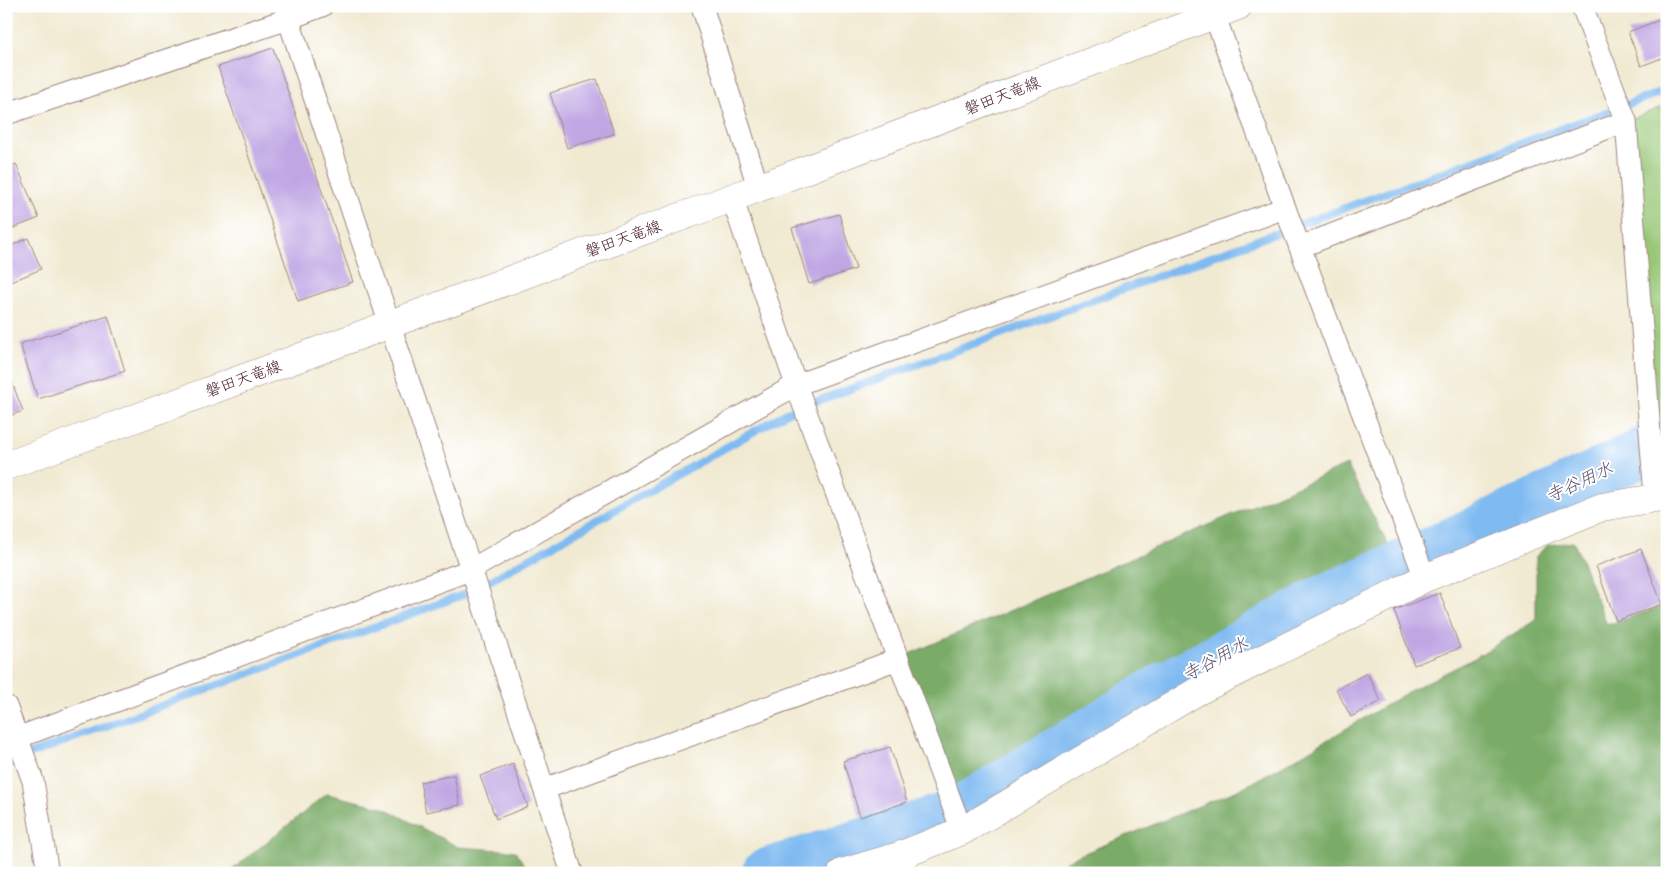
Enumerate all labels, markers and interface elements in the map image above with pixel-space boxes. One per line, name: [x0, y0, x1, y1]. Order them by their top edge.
street label: 磐田天竜線: [962, 73, 1044, 121]
street label: 磐田天竜線: [583, 217, 665, 264]
street label: 磐田天竜線: [203, 357, 285, 404]
water label: 寺谷用水: [1543, 459, 1617, 509]
water label: 寺谷用水: [1179, 634, 1253, 688]

